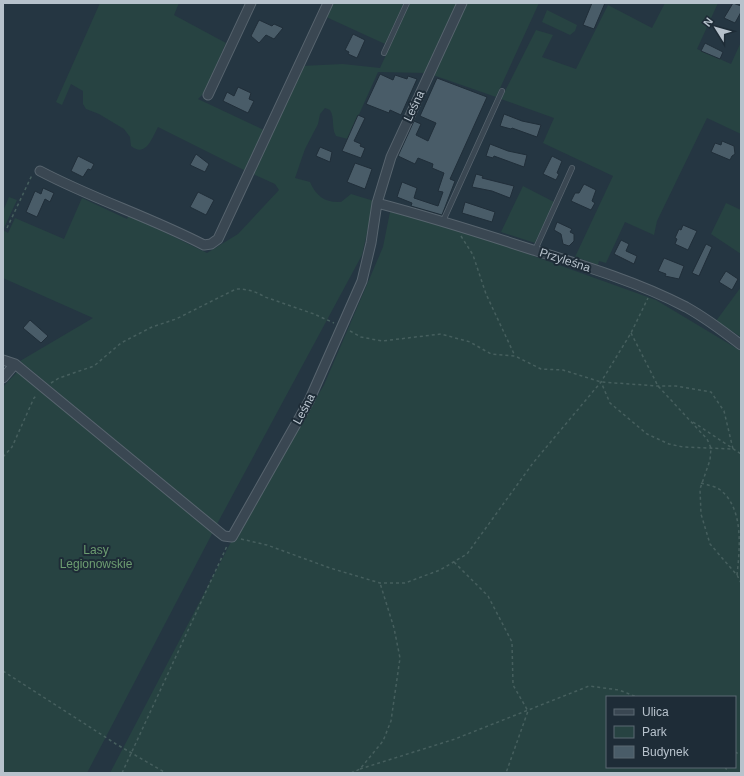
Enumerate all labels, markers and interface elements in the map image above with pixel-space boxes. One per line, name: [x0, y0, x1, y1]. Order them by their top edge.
north arrow: [696, 8, 736, 48]
text: N: [701, 15, 715, 29]
street label: Leśna: [401, 88, 427, 124]
street label: Przyleśna: [538, 245, 593, 275]
street label: Leśna: [290, 391, 318, 427]
park label: Lasy Legionowskie: [60, 543, 133, 571]
legend: [606, 696, 736, 768]
text: Ulica: [642, 705, 669, 719]
text: Park: [642, 725, 668, 739]
text: Budynek: [642, 745, 690, 759]

